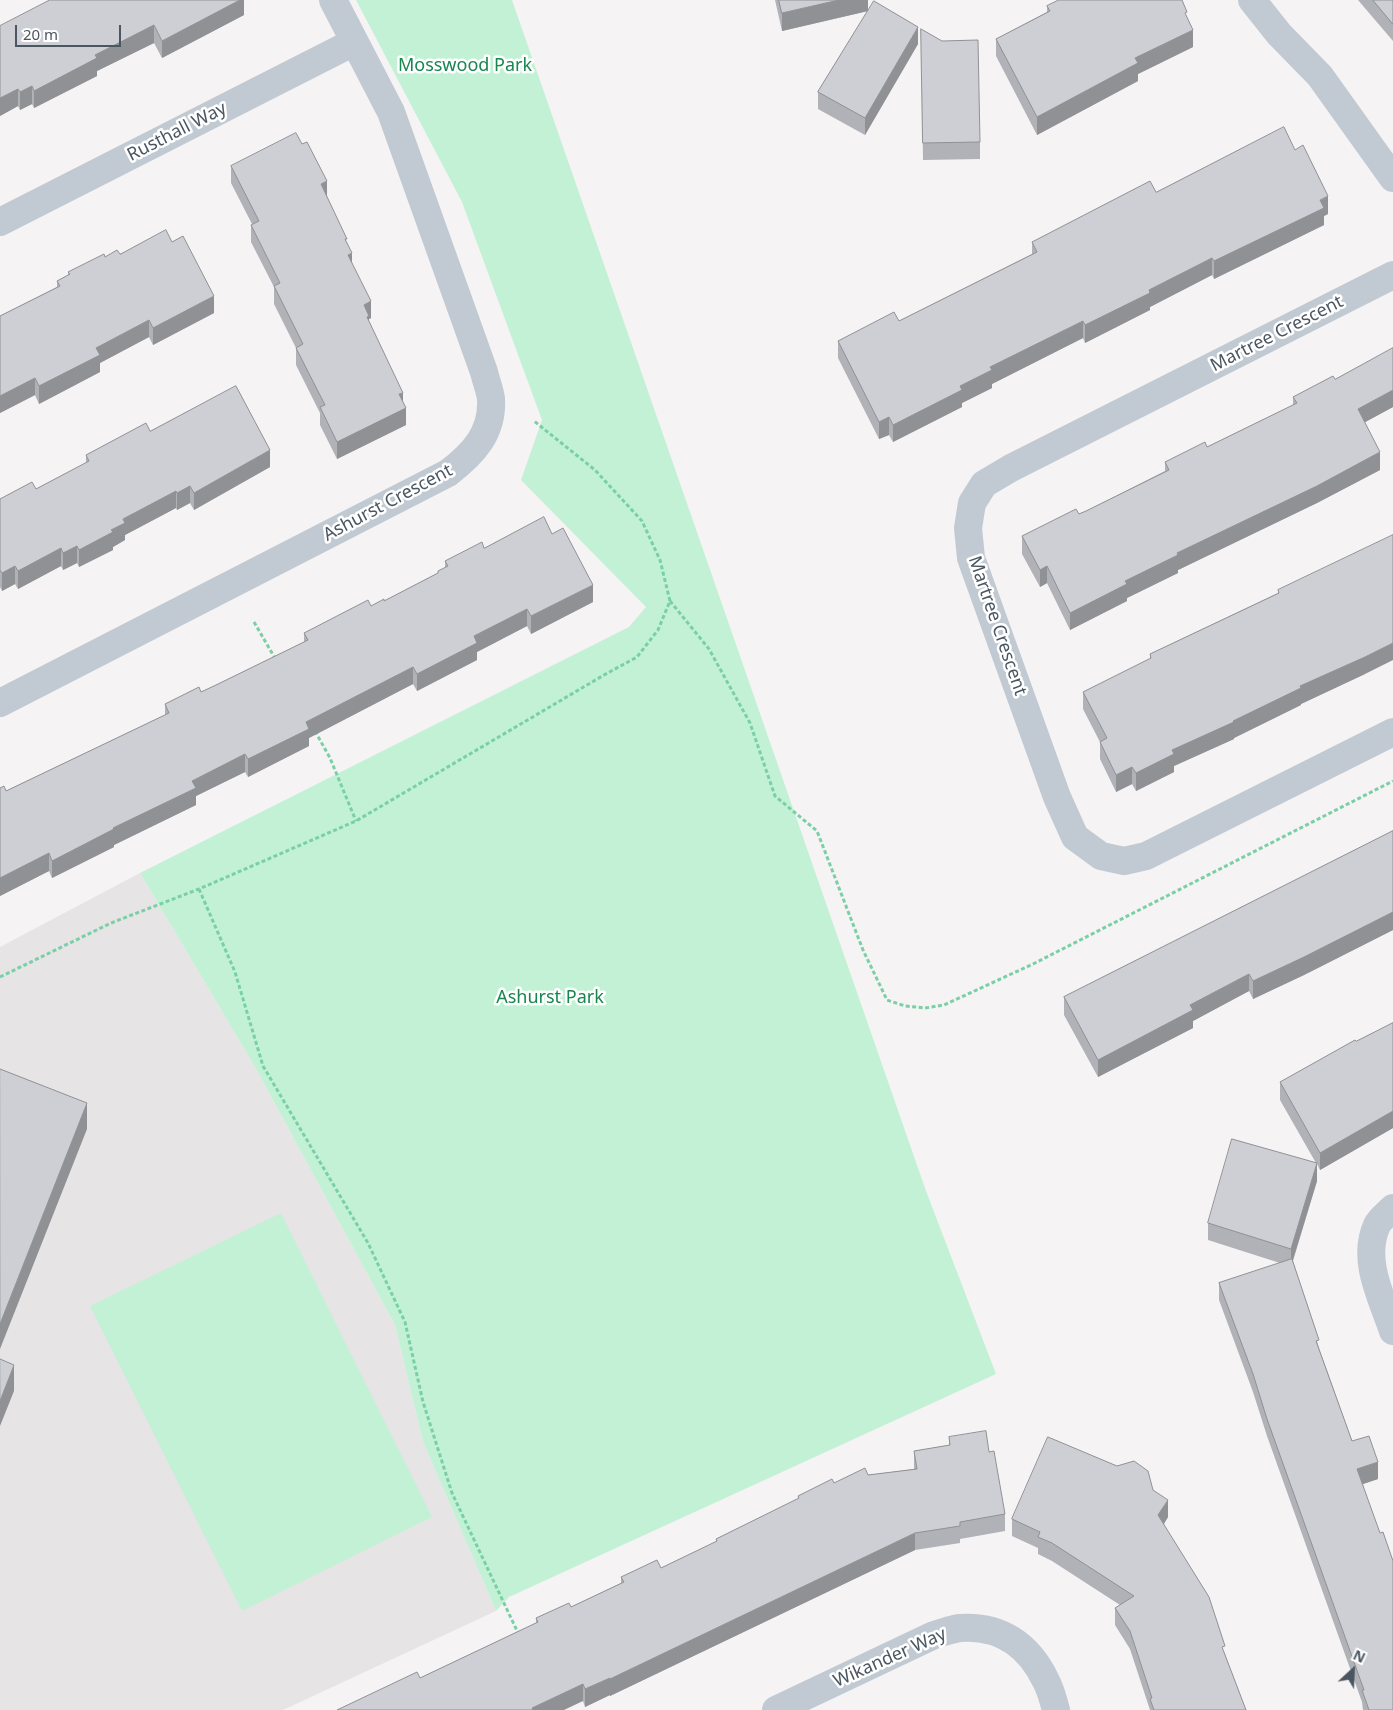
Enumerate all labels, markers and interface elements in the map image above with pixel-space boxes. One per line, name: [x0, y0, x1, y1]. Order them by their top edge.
scale bar: [18, 15, 124, 47]
text: 20 m: [23, 24, 58, 44]
park label: Mosswood Park: [398, 55, 532, 77]
street label: Rusthall Way: [124, 98, 230, 166]
street label: Martree Crescent: [1207, 291, 1347, 377]
street label: Ashurst Crescent: [320, 460, 456, 546]
street label: Martree Crescent: [963, 553, 1031, 699]
park label: Ashurst Park: [496, 987, 604, 1009]
street label: Wikander Way: [830, 1623, 950, 1693]
north arrow: [1328, 1645, 1378, 1695]
text: N: [1350, 1645, 1369, 1667]

